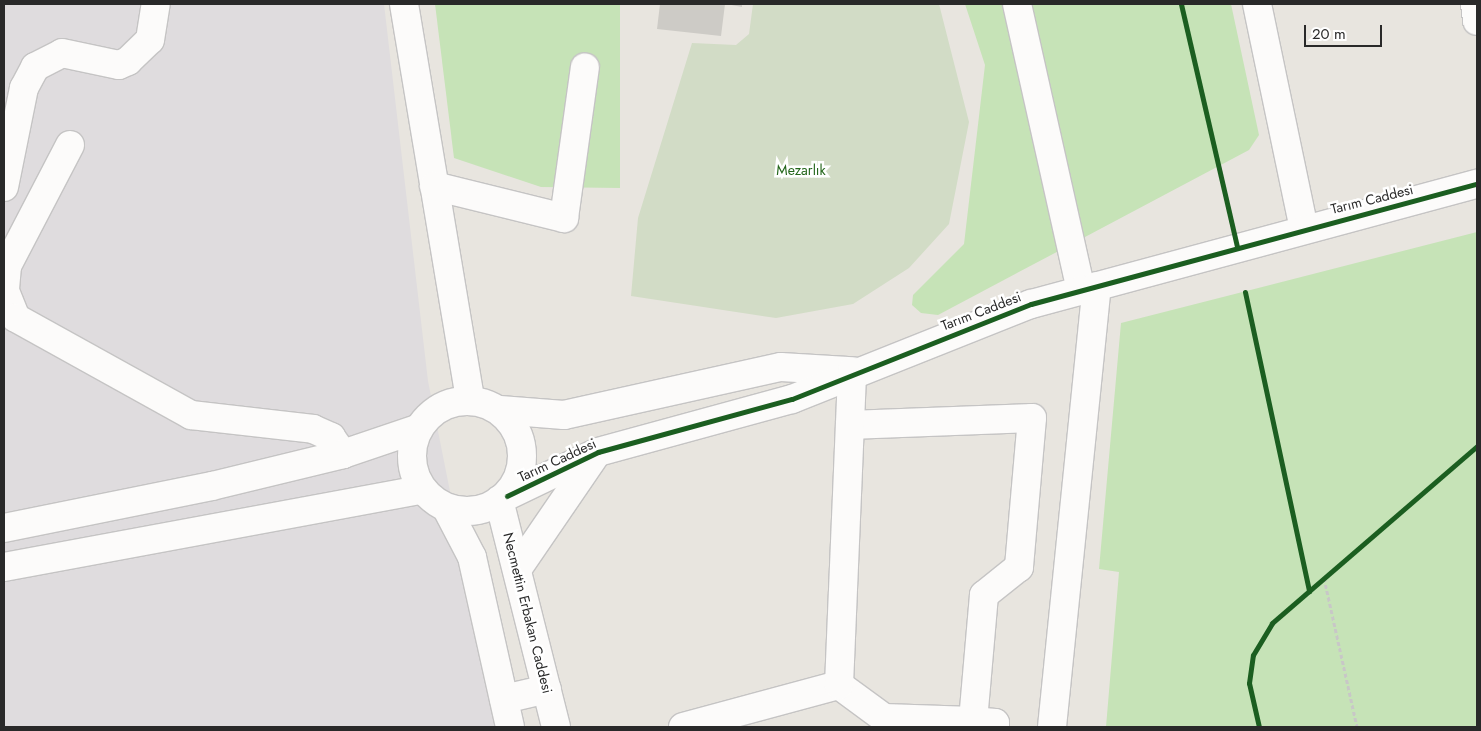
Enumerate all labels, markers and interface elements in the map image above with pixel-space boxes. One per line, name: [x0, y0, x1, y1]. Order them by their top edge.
scale bar: [1306, 15, 1384, 47]
text: 20 m: [1312, 23, 1346, 45]
park label: Mezarlık: [776, 162, 826, 178]
street label: Tarım Caddesi: [1329, 181, 1415, 217]
street label: Tarım Caddesi: [939, 288, 1023, 334]
street label: Tarım Caddesi: [515, 435, 599, 485]
street label: Necmettin Erbakan Caddesi: [500, 531, 556, 695]

